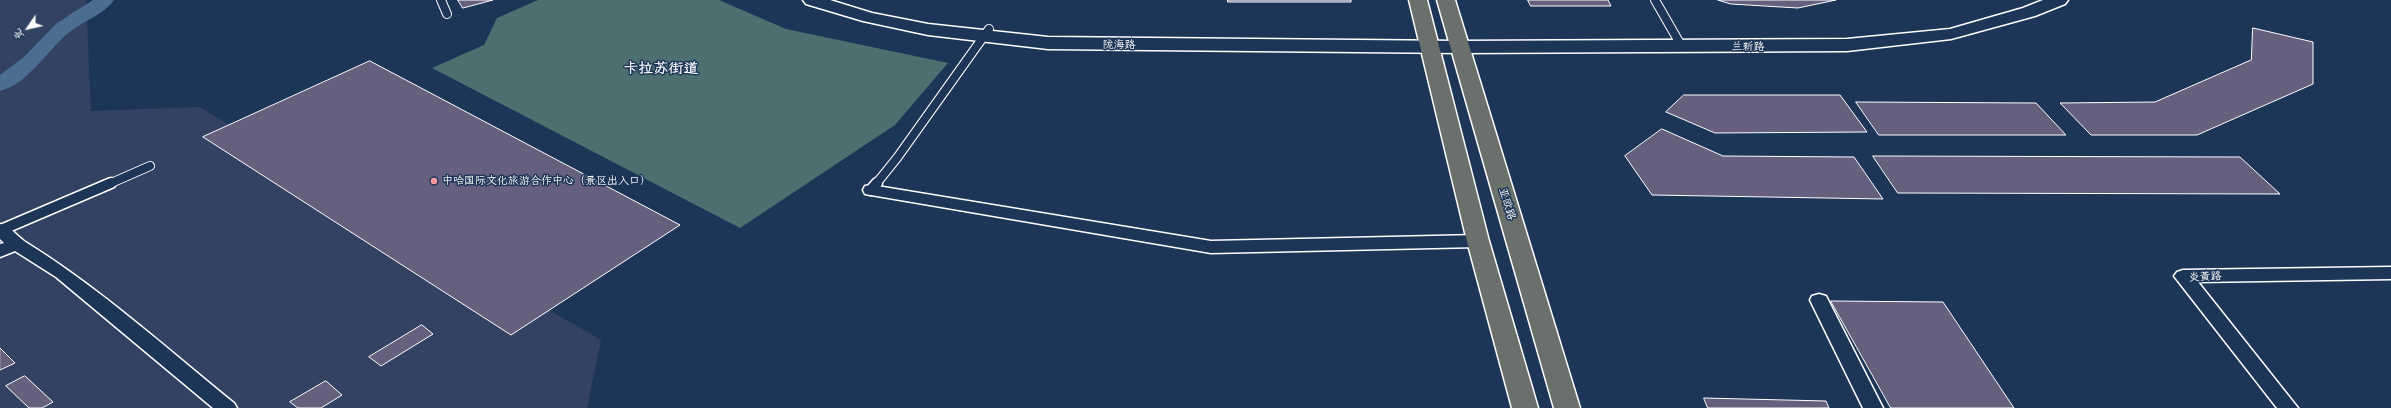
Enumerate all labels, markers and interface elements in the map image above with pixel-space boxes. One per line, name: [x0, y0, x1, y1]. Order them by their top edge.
north arrow: [8, 8, 48, 48]
text: 北: [9, 26, 27, 43]
street label: 陇海路: [1103, 38, 1135, 52]
street label: 兰新路: [1732, 40, 1764, 54]
district label: 卡拉苏街道: [624, 60, 698, 78]
place label: 中哈国际文化旅游合作中心（景区出入口）: [442, 174, 651, 188]
marker: 中哈国际文化旅游合作中心（景区出入口）: [429, 176, 439, 186]
street label: 亚欧路: [1496, 186, 1518, 222]
street label: 炎黄路: [2188, 270, 2222, 284]

